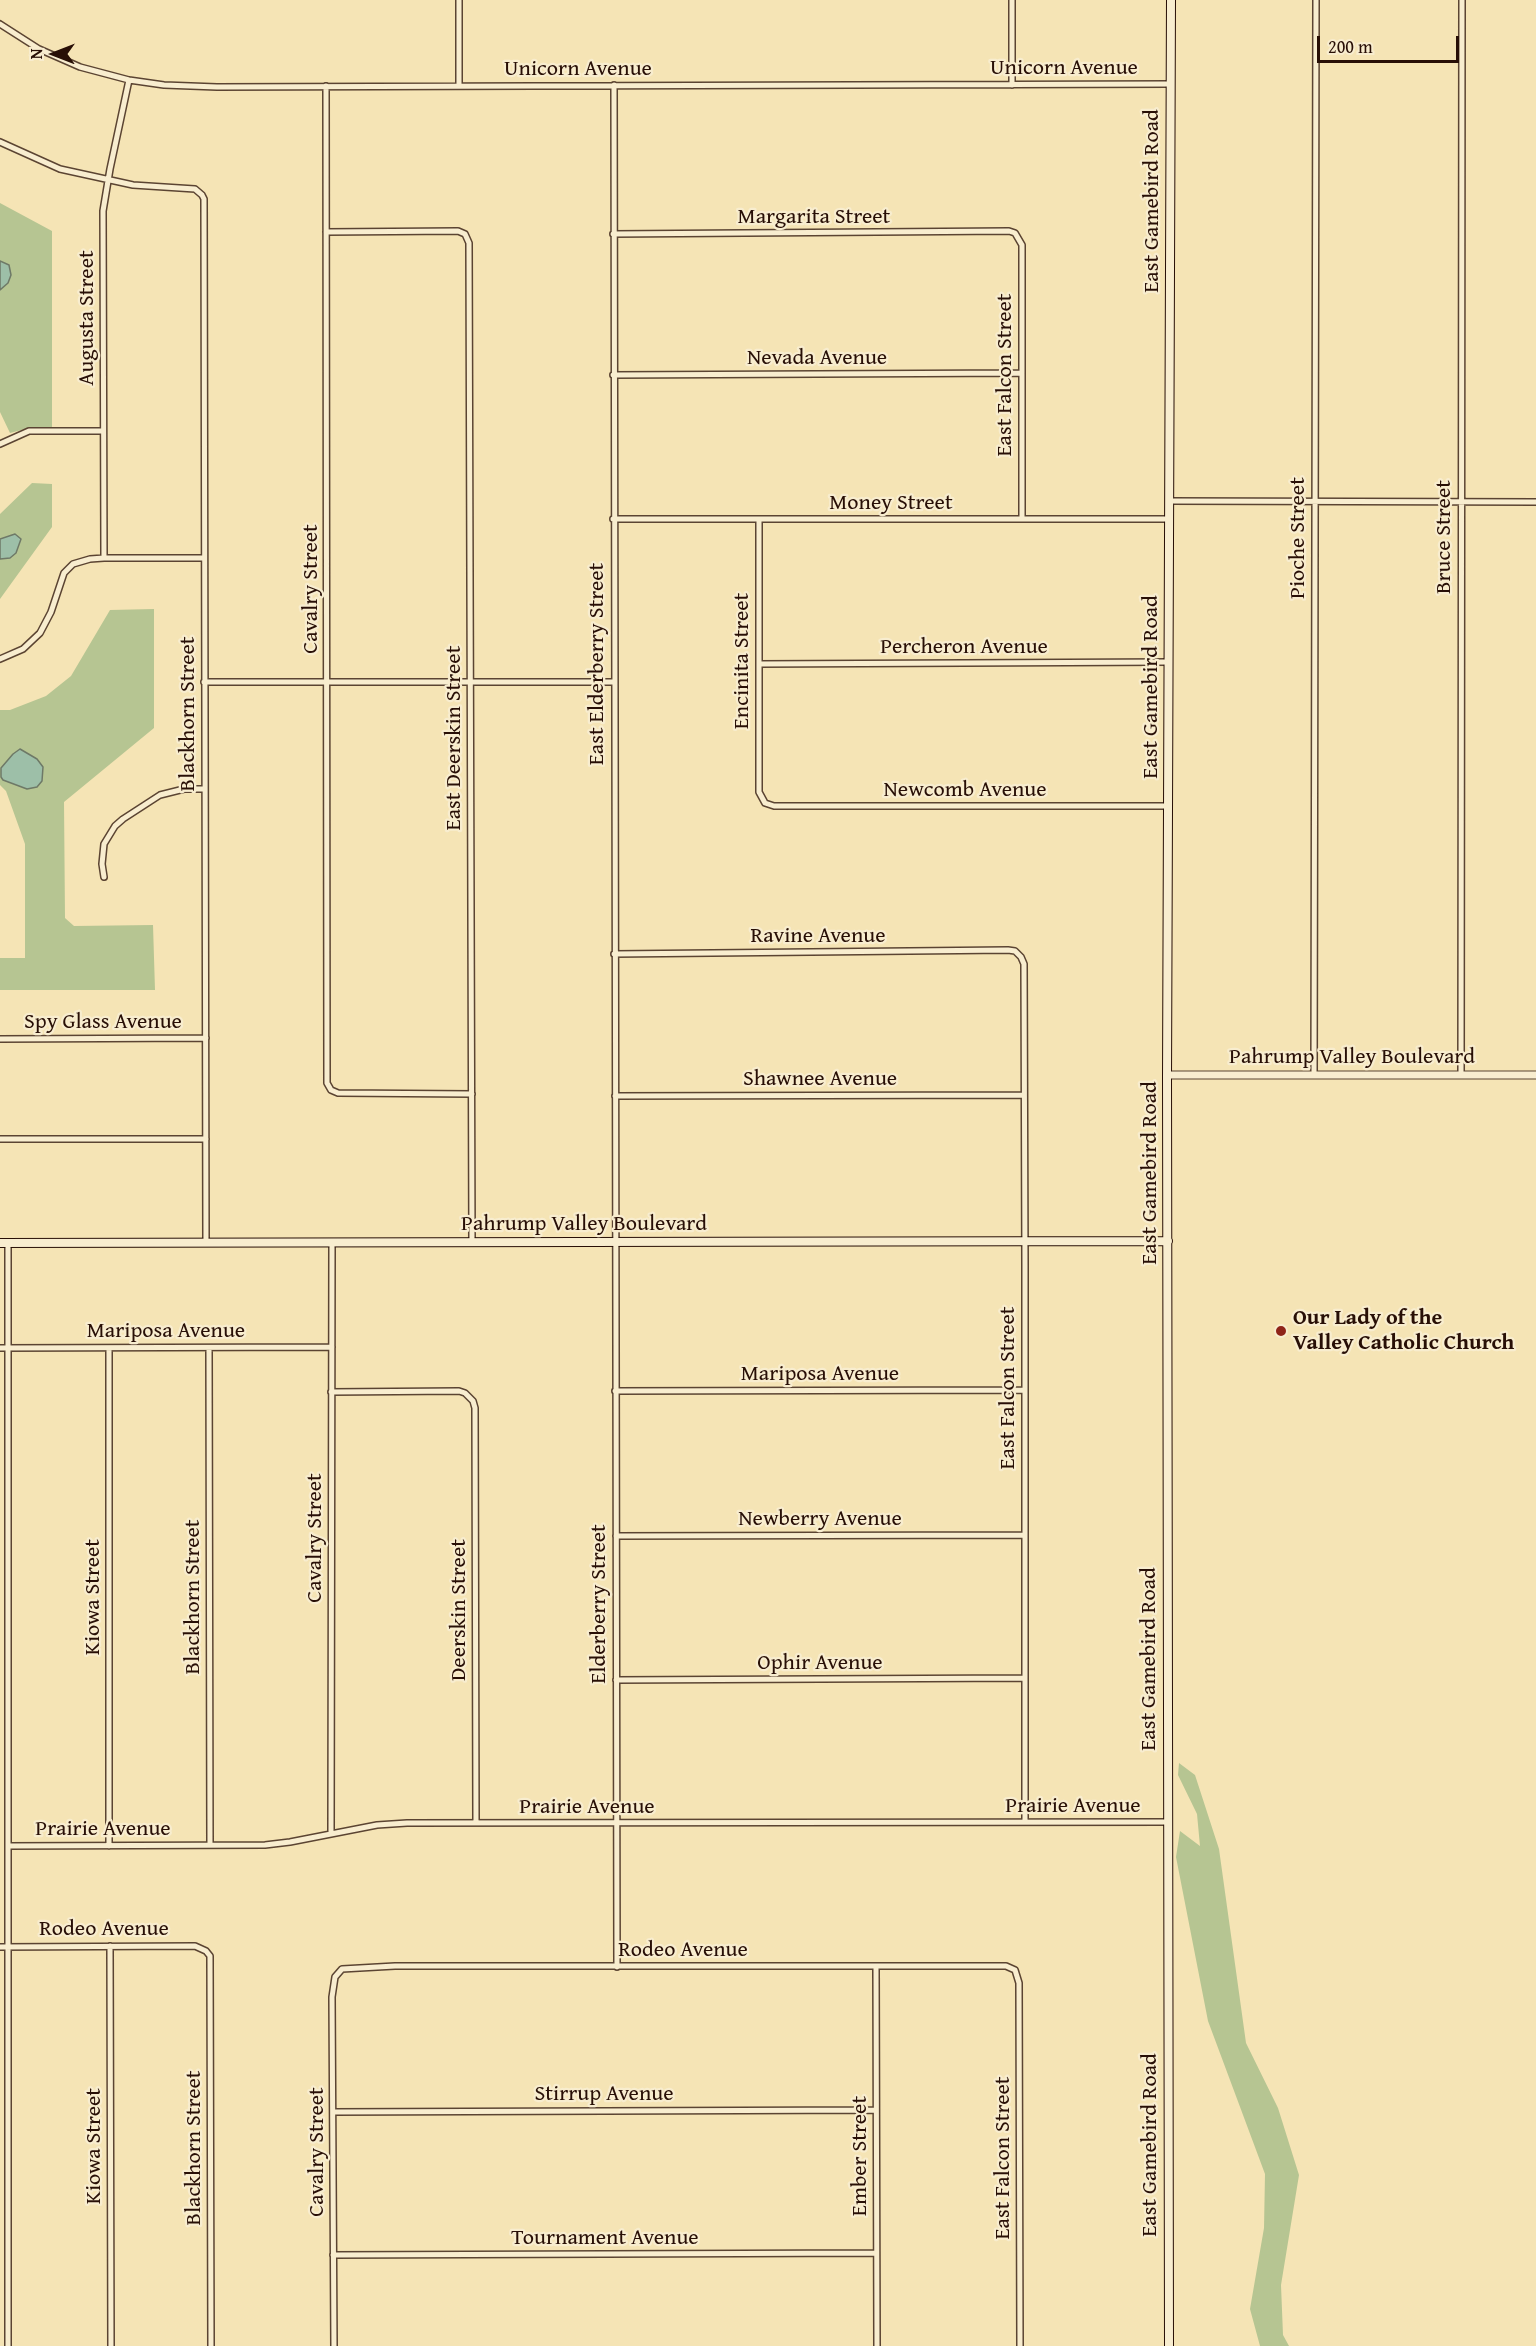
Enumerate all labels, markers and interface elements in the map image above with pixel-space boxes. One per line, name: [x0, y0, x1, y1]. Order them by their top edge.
north arrow: [24, 24, 84, 84]
scale bar: [1320, 24, 1462, 62]
text: 200 m: [1328, 33, 1373, 60]
text: N: [24, 49, 48, 59]
street label: Unicorn Avenue: [990, 55, 1138, 81]
street label: Unicorn Avenue: [504, 56, 652, 82]
street label: East Gamebird Road: [1139, 109, 1165, 293]
street label: Margarita Street: [738, 204, 890, 230]
street label: Augusta Street: [74, 250, 100, 386]
street label: East Falcon Street: [992, 293, 1018, 457]
street label: Nevada Avenue: [747, 345, 887, 371]
street label: Pioche Street: [1285, 477, 1311, 599]
street label: Bruce Street: [1431, 480, 1457, 594]
street label: Money Street: [829, 490, 953, 516]
street label: Cavalry Street: [298, 524, 324, 654]
street label: East Elderberry Street: [584, 563, 610, 765]
street label: Encinita Street: [729, 593, 755, 729]
street label: East Gamebird Road: [1138, 595, 1164, 779]
street label: Percheron Avenue: [880, 634, 1048, 660]
street label: Blackhorn Street: [175, 636, 201, 792]
street label: East Deerskin Street: [441, 646, 467, 830]
street label: Newcomb Avenue: [883, 777, 1047, 803]
street label: Ravine Avenue: [751, 923, 885, 949]
street label: Spy Glass Avenue: [24, 1009, 182, 1035]
street label: Pahrump Valley Boulevard: [1229, 1044, 1475, 1070]
street label: Shawnee Avenue: [743, 1066, 897, 1092]
street label: East Gamebird Road: [1137, 1081, 1163, 1265]
street label: Pahrump Valley Boulevard: [461, 1211, 707, 1237]
place label: Our Lady of the Valley Catholic Church: [1293, 1305, 1514, 1356]
street label: East Falcon Street: [995, 1306, 1021, 1470]
street label: Mariposa Avenue: [87, 1318, 245, 1344]
marker: Our Lady of the Valley Catholic Church: [1274, 1324, 1288, 1338]
street label: Mariposa Avenue: [741, 1361, 899, 1387]
street label: Cavalry Street: [302, 1473, 328, 1603]
street label: Newberry Avenue: [738, 1506, 902, 1532]
street label: Blackhorn Street: [180, 1519, 206, 1675]
street label: Elderberry Street: [586, 1524, 612, 1684]
street label: Kiowa Street: [80, 1539, 106, 1655]
street label: Deerskin Street: [446, 1539, 472, 1681]
street label: East Gamebird Road: [1136, 1567, 1162, 1751]
street label: Ophir Avenue: [757, 1650, 883, 1676]
street label: Prairie Avenue: [1005, 1793, 1141, 1819]
street label: Prairie Avenue: [519, 1794, 655, 1820]
street label: Prairie Avenue: [35, 1816, 171, 1842]
street label: Rodeo Avenue: [39, 1916, 169, 1942]
street label: Rodeo Avenue: [618, 1937, 748, 1963]
street label: East Gamebird Road: [1137, 2053, 1163, 2237]
street label: Blackhorn Street: [181, 2070, 207, 2226]
street label: East Falcon Street: [990, 2076, 1016, 2240]
street label: Stirrup Avenue: [534, 2081, 674, 2107]
street label: Cavalry Street: [304, 2087, 330, 2217]
street label: Kiowa Street: [81, 2088, 107, 2204]
street label: Ember Street: [847, 2096, 873, 2216]
street label: Tournament Avenue: [511, 2225, 699, 2251]

